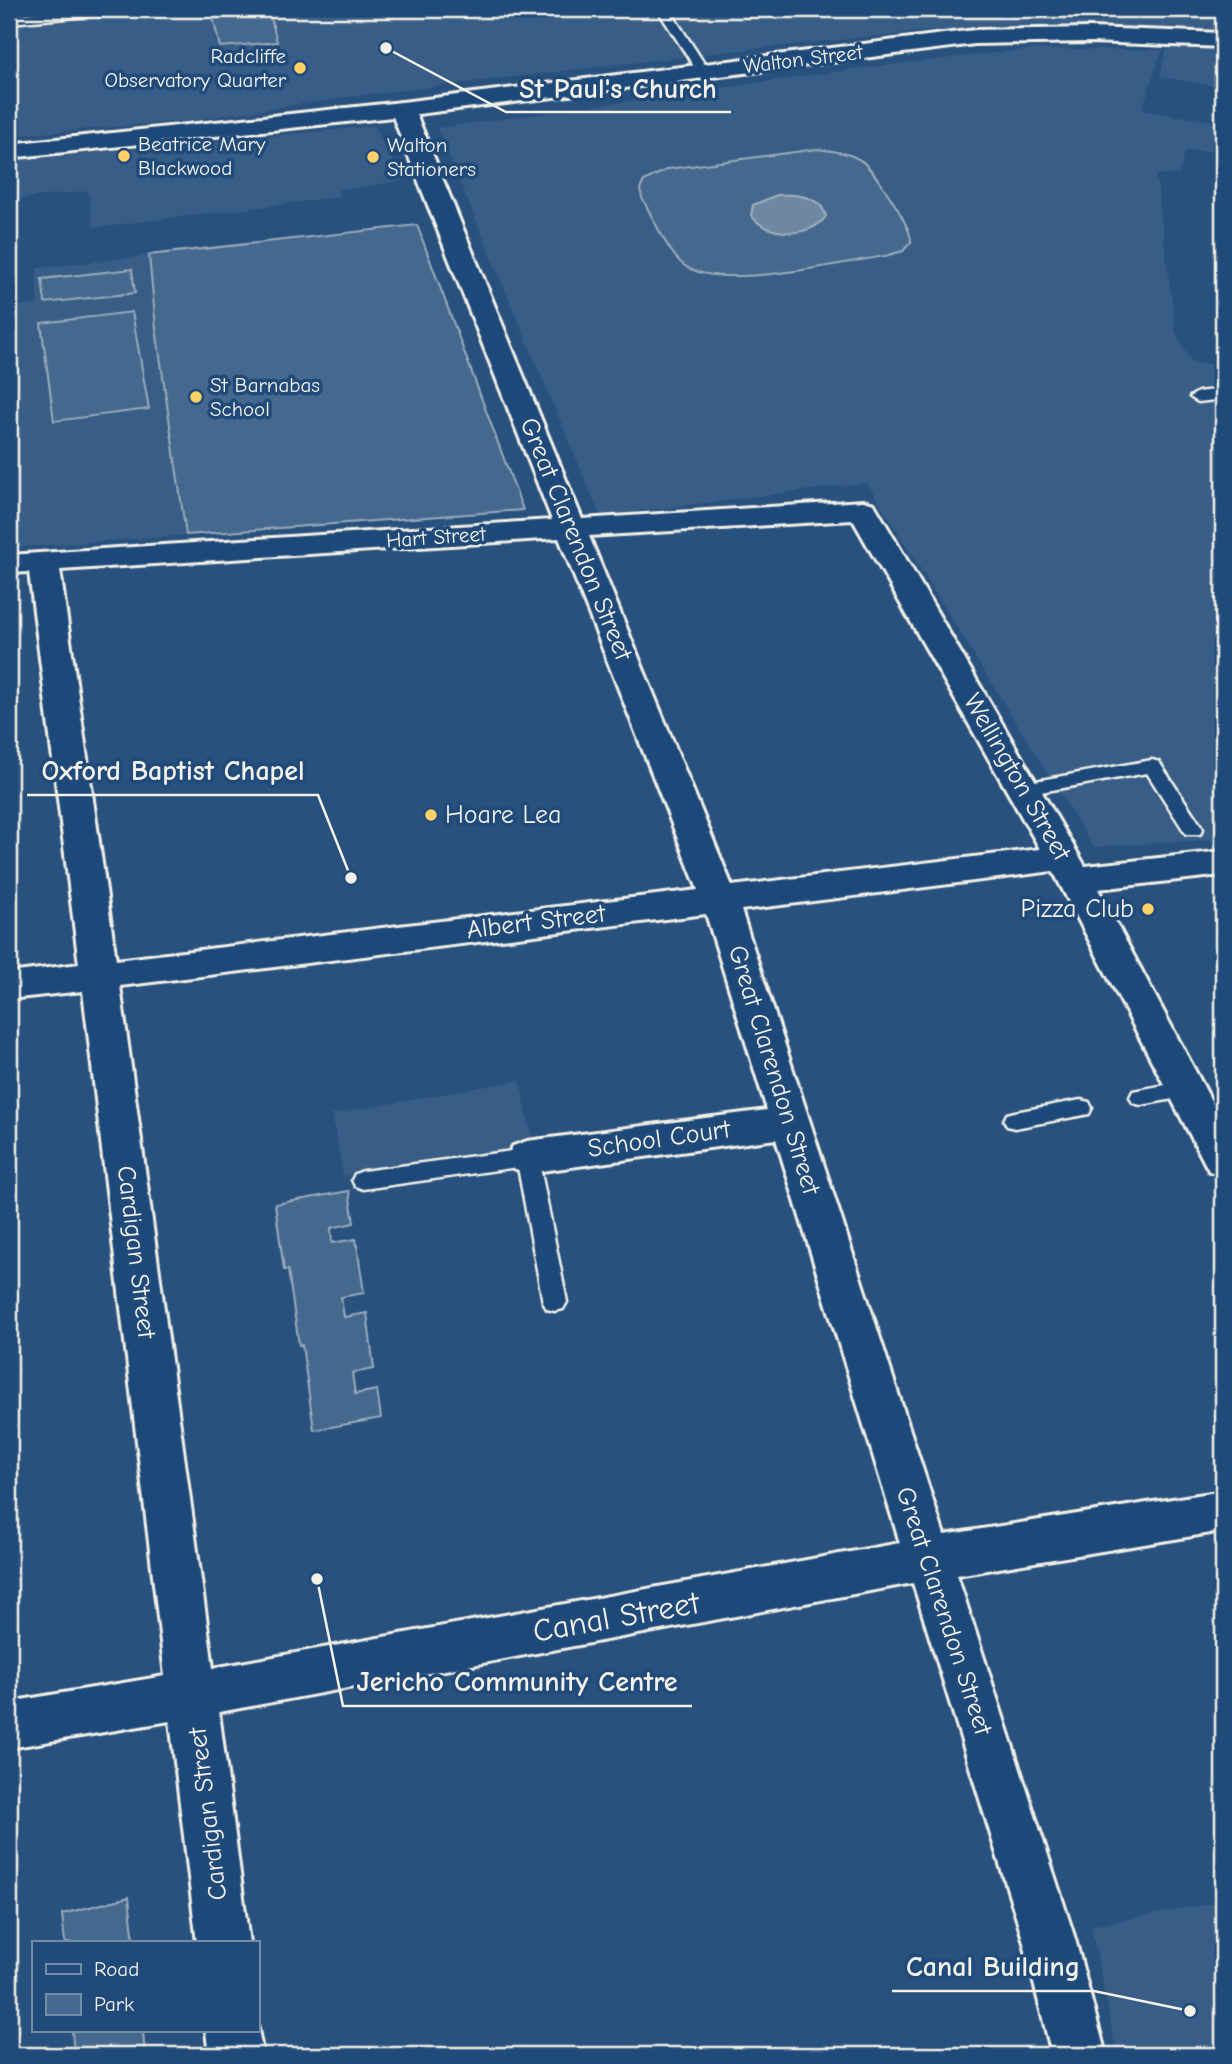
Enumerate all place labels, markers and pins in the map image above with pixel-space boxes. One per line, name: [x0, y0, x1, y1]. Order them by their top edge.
place label: Radcliffe Observatory Quarter: [104, 44, 287, 92]
marker: Radcliffe Observatory Quarter: [292, 60, 308, 76]
callout: St Paul's Church: [506, 63, 731, 112]
place label: Beatrice Mary Blackwood: [138, 132, 266, 180]
place label: Walton Stationers: [387, 133, 476, 181]
marker: Beatrice Mary Blackwood: [116, 148, 132, 164]
marker: Walton Stationers: [365, 149, 381, 165]
place label: St Barnabas School: [210, 373, 320, 421]
marker: St Barnabas School: [188, 389, 204, 405]
callout: Oxford Baptist Chapel: [27, 746, 318, 795]
place label: Hoare Lea: [445, 800, 562, 830]
marker: Hoare Lea: [423, 807, 439, 823]
place label: Pizza Club: [1021, 894, 1134, 924]
marker: Pizza Club: [1140, 901, 1156, 917]
callout: Jericho Community Centre: [343, 1657, 692, 1706]
callout: Canal Building: [892, 1942, 1094, 1991]

